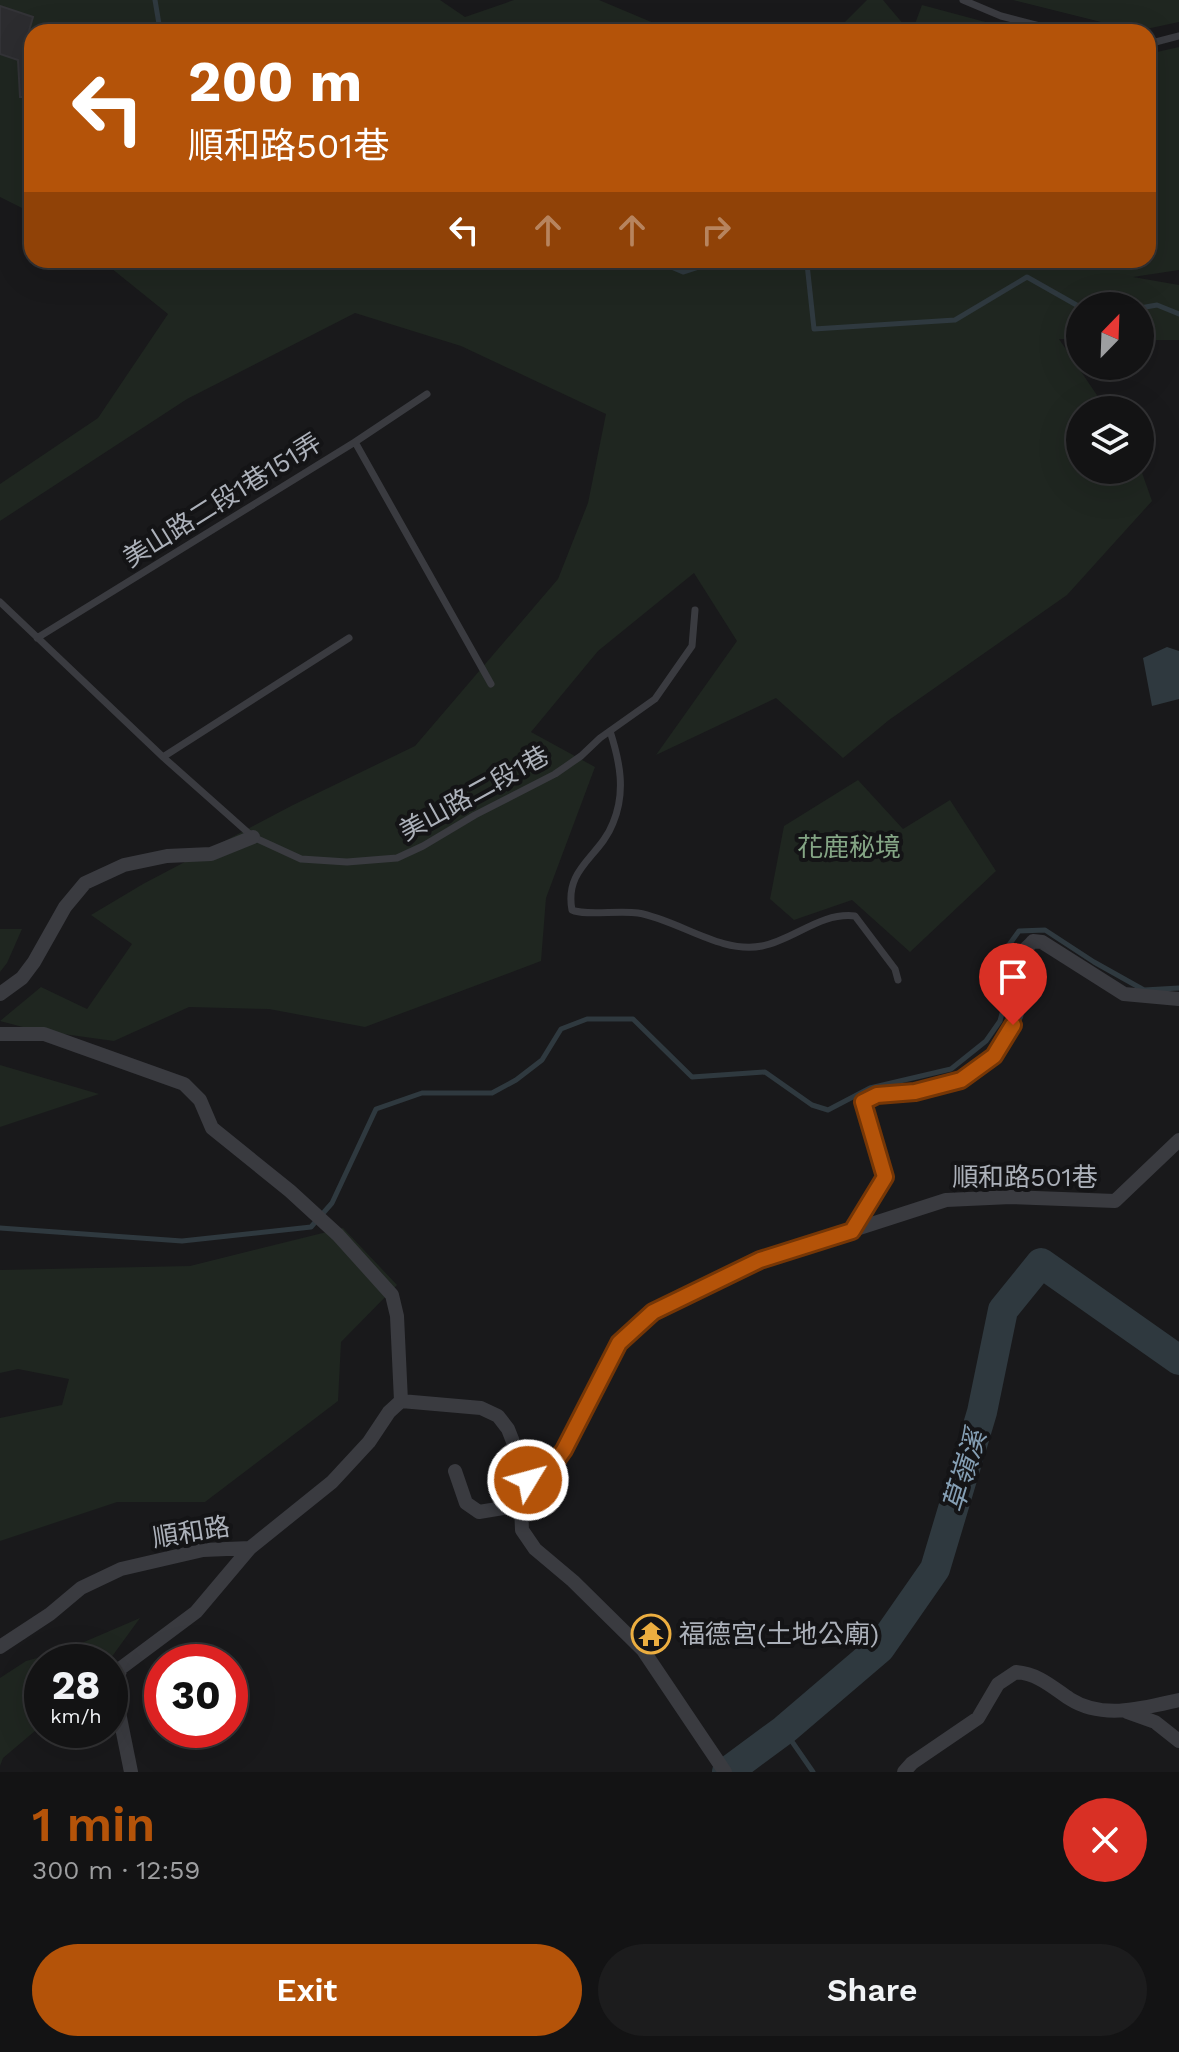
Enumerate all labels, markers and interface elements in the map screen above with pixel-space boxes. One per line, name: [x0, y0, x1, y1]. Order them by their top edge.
text: 200 m: [188, 49, 362, 115]
icon: left: [56, 56, 160, 160]
text: 順和路501巷: [188, 125, 389, 167]
icon: left: [442, 208, 486, 252]
icon: ahead: [526, 208, 570, 252]
icon: ahead: [610, 208, 654, 252]
icon: right: [694, 208, 738, 252]
north arrow: [1066, 292, 1154, 380]
map controls: [1066, 292, 1154, 484]
button: layers: [1066, 396, 1154, 484]
street label: 美山路二段1巷151弄: [118, 427, 326, 573]
street label: 美山路二段1巷: [394, 740, 554, 846]
park label: 花鹿秘境: [797, 832, 901, 862]
pin: [979, 943, 1047, 1025]
icon: arrive: [991, 955, 1035, 999]
street label: 順和路501巷: [952, 1162, 1098, 1192]
water label: 草嶺溪: [936, 1422, 994, 1516]
position arrow: [486, 1438, 570, 1522]
street label: 順和路: [150, 1511, 232, 1553]
temple icon: 福德宮(土地公廟): [630, 1613, 672, 1655]
place label: 福德宮(土地公廟): [679, 1619, 879, 1649]
speed limit sign: 30: [144, 1644, 248, 1748]
text: 28: [52, 1662, 100, 1709]
text: km/h: [50, 1704, 102, 1728]
text: 1 min: [32, 1796, 155, 1853]
button: close: [1063, 1798, 1147, 1882]
text: 300 m · 12:59: [32, 1855, 200, 1885]
button: Exit: [32, 1944, 582, 2036]
button: Share: [598, 1944, 1147, 2036]

